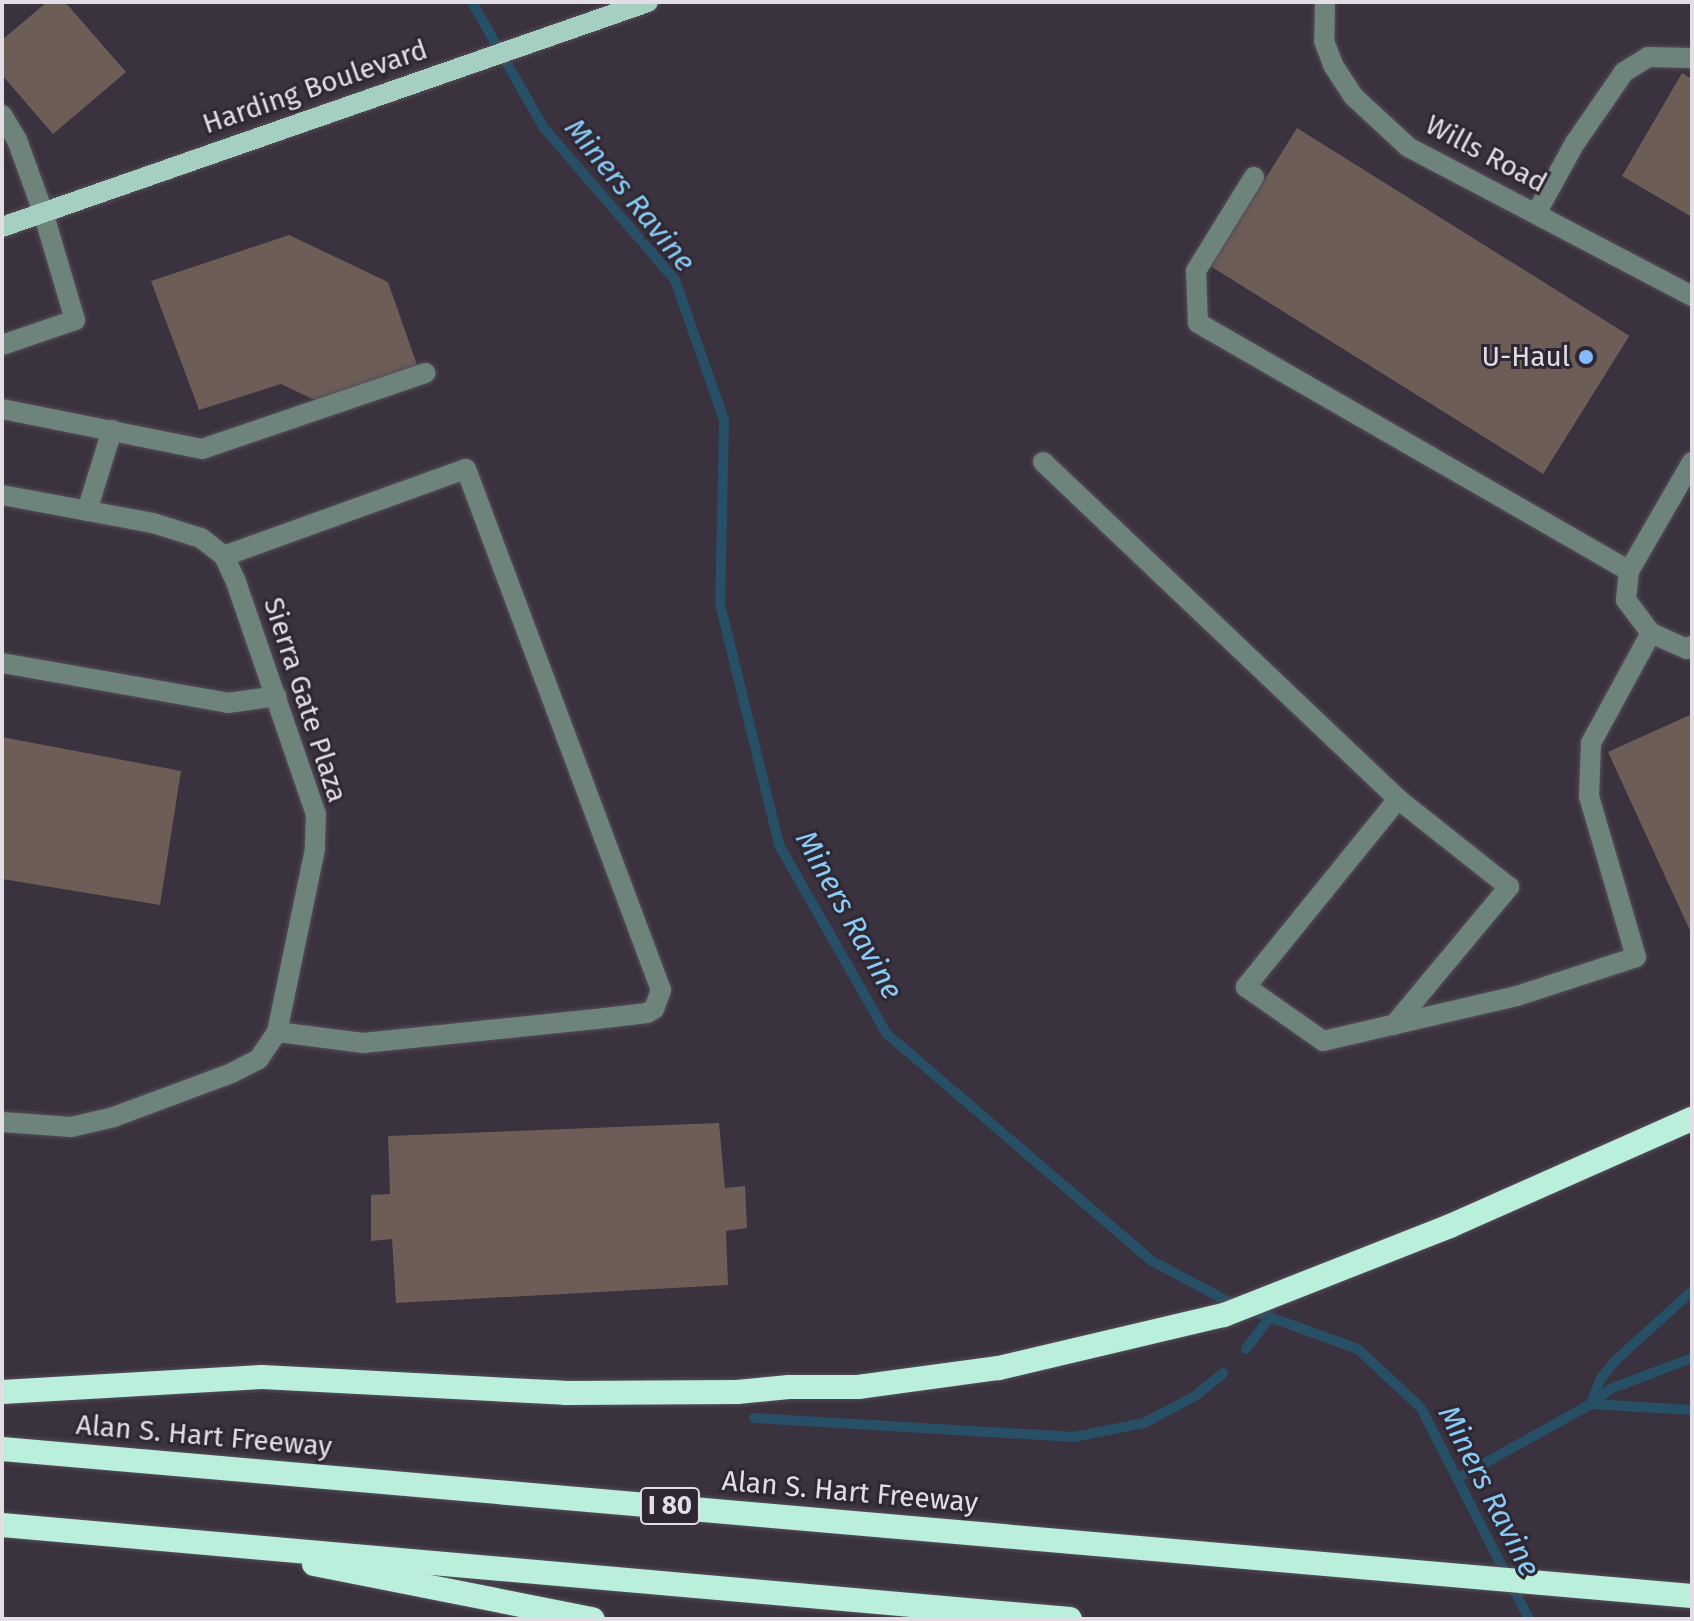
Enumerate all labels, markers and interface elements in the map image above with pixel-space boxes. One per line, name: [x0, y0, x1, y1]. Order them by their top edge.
street label: Harding Boulevard: [198, 33, 432, 141]
street label: Wills Road: [1420, 108, 1552, 200]
water label: Miners Ravine: [557, 111, 703, 279]
place label: U-Haul: [1481, 340, 1570, 374]
marker: U-Haul: [1577, 348, 1595, 366]
street label: Sierra Gate Plaza: [256, 593, 354, 807]
water label: Miners Ravine: [788, 824, 910, 1006]
water label: Miners Ravine: [1430, 1399, 1548, 1583]
street label: Alan S. Hart Freeway: [75, 1408, 333, 1464]
street label: Alan S. Hart Freeway: [721, 1464, 979, 1520]
road number: I 80: [638, 1484, 702, 1528]

